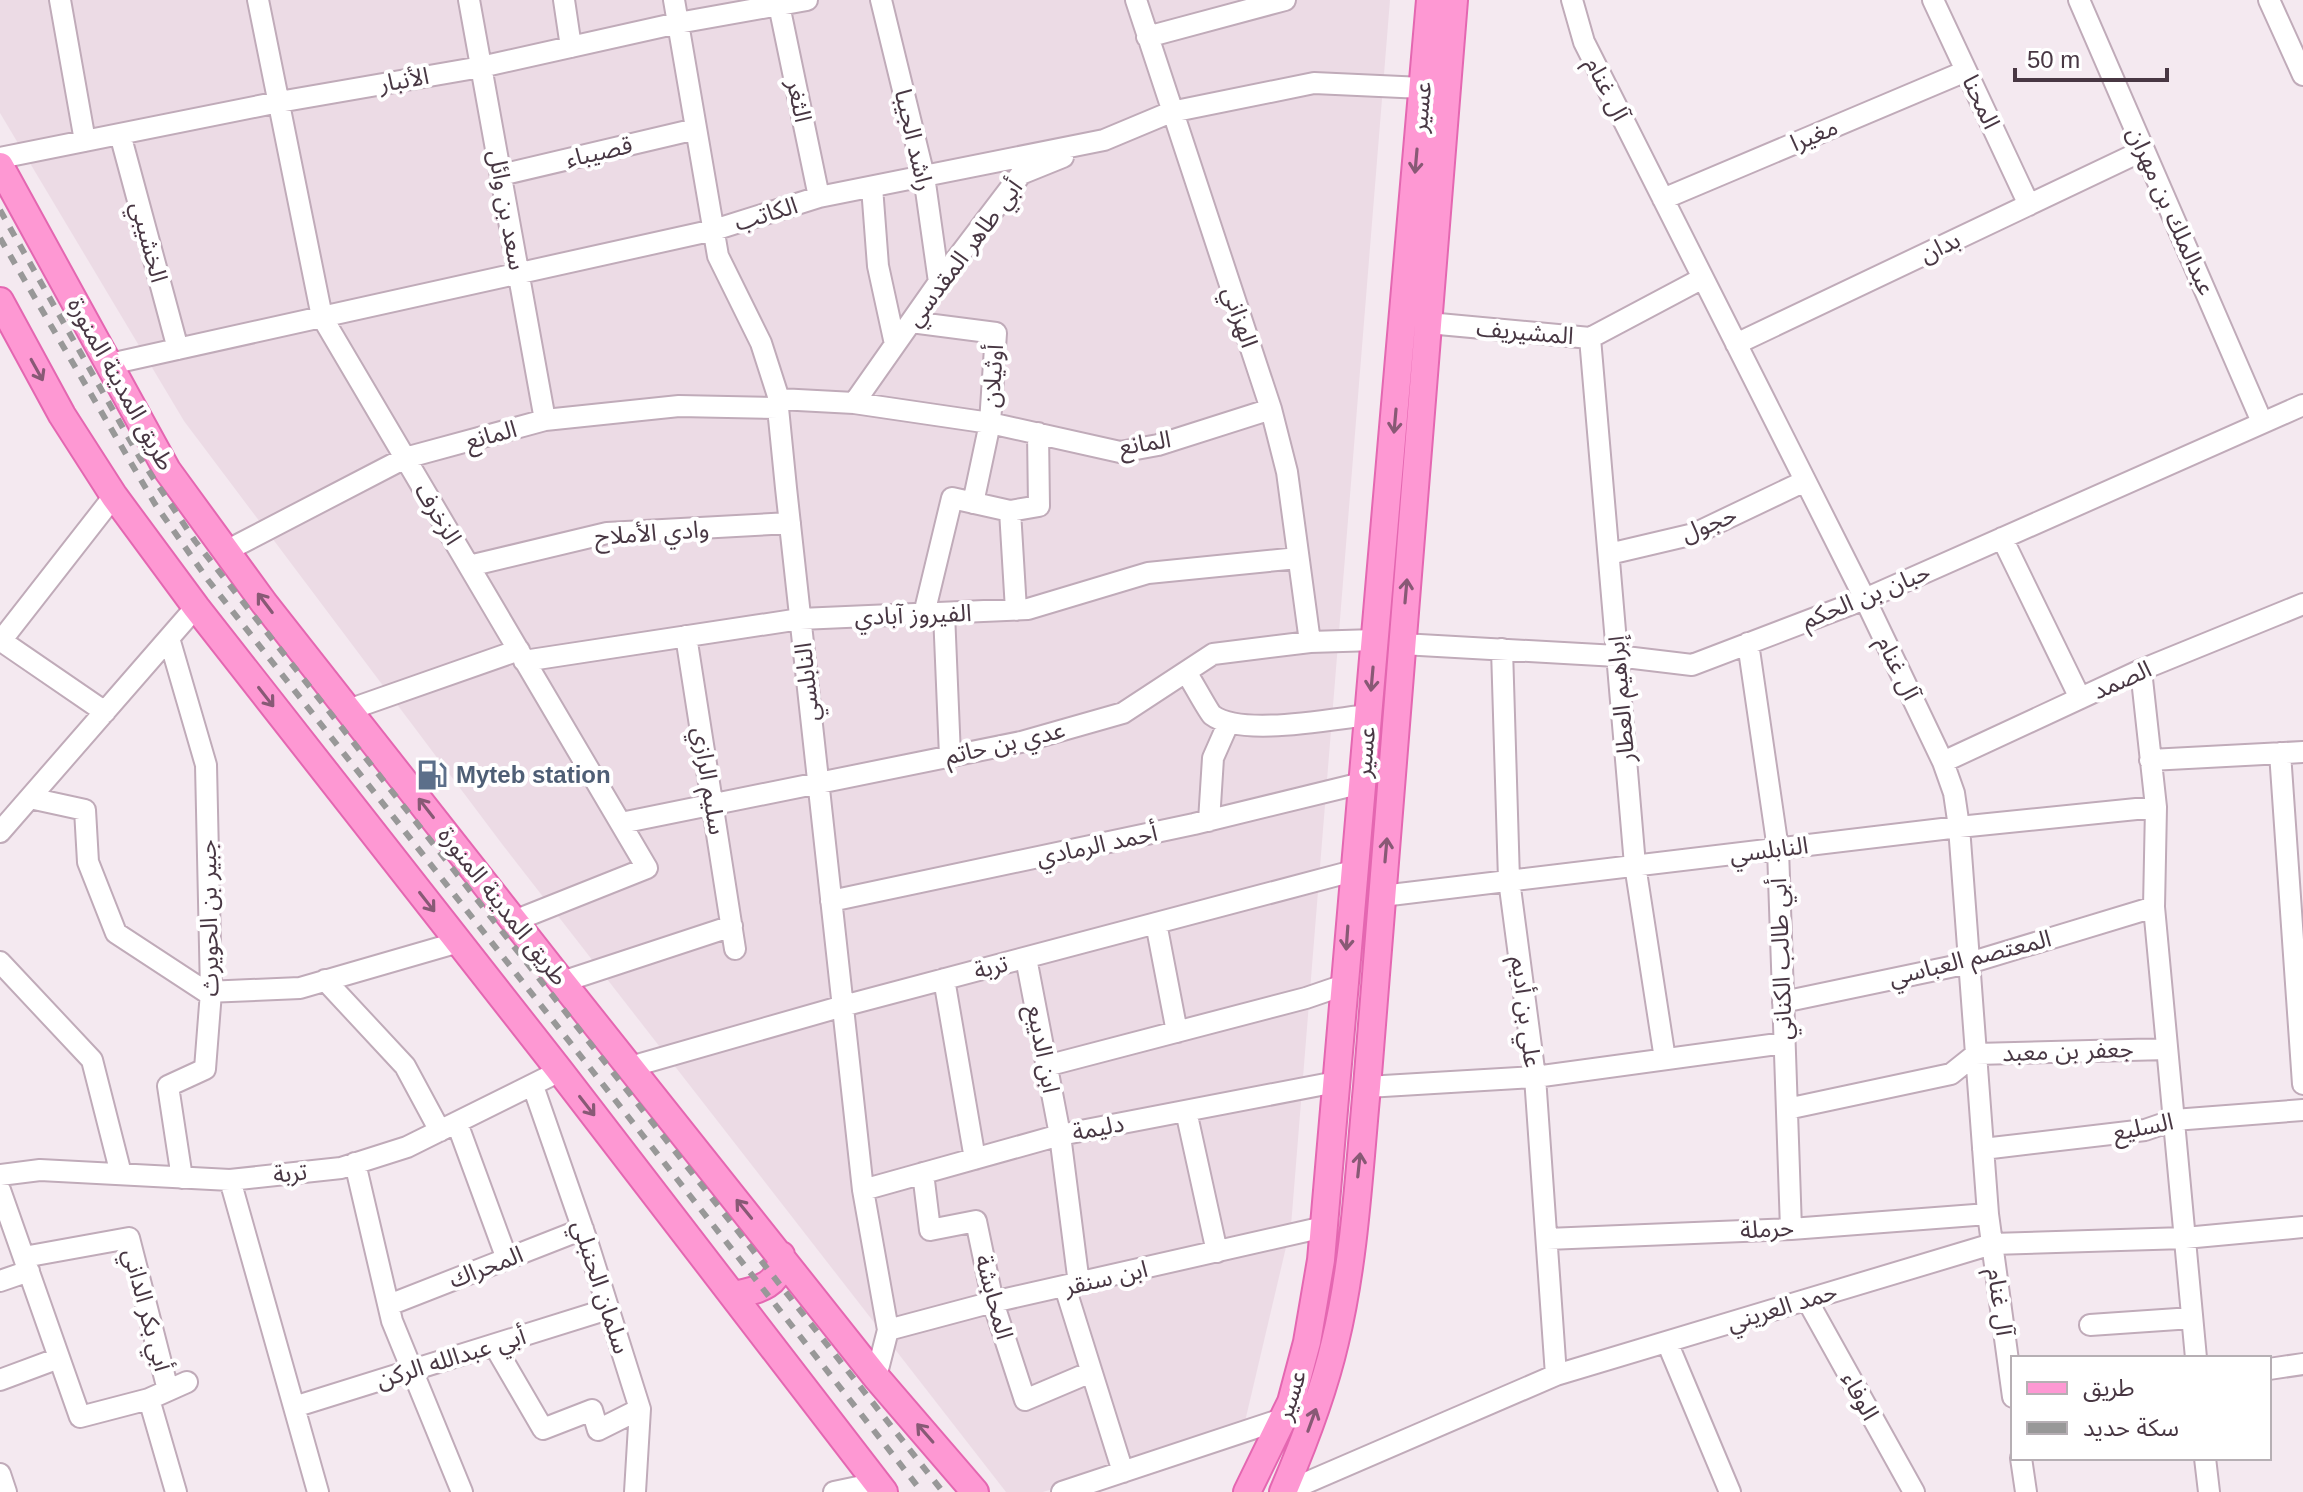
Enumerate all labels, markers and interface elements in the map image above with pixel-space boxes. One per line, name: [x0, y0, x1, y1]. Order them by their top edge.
scale bar: [2015, 32, 2167, 82]
text: 50 m: [2027, 46, 2080, 73]
street label: آل غنام: [1576, 52, 1635, 128]
street label: الأنبار: [376, 62, 431, 98]
street label: المحنا: [1957, 71, 2006, 133]
street label: الثغر: [781, 76, 817, 125]
street label: عسير: [1405, 80, 1437, 135]
street label: راشد الجيبا: [889, 86, 939, 194]
street label: مغيرا: [1786, 113, 1842, 157]
street label: عبدالملك بن مهران: [2121, 122, 2221, 300]
street label: قصيباء: [563, 131, 635, 172]
street label: سعد بن وائل: [483, 148, 531, 272]
one-way arrow: [1409, 148, 1424, 174]
street label: أبي طاهر المقدسي: [898, 173, 1032, 335]
street label: الكاتب: [731, 191, 801, 236]
street label: الخشيبي: [120, 199, 173, 287]
street label: بدان: [1915, 226, 1965, 268]
street label: الهزاني: [1212, 283, 1263, 353]
street label: طريق المدينة المنورة: [61, 293, 180, 476]
street label: المشيريف: [1475, 314, 1575, 350]
street label: أوثيلان: [975, 343, 1009, 409]
one-way arrow: [30, 357, 46, 381]
one-way arrow: [1387, 407, 1402, 434]
street label: المانع: [462, 415, 521, 458]
street label: المانع: [1117, 425, 1173, 464]
street label: الزخرف: [409, 478, 467, 550]
street label: حجول: [1677, 500, 1741, 548]
street label: وادي الأملاح: [594, 515, 711, 556]
street label: حبان بن الحكم: [1798, 558, 1935, 637]
one-way arrow: [1399, 578, 1414, 605]
one-way arrow: [256, 593, 273, 614]
street label: الفيروز آبادي: [854, 599, 972, 636]
street label: آل غنام: [1867, 631, 1926, 707]
street label: إبراهيم العطار: [1601, 633, 1644, 764]
street label: النابلسي: [789, 641, 830, 723]
street label: الصمد: [2088, 655, 2155, 704]
one-way arrow: [1364, 666, 1379, 692]
one-way arrow: [258, 686, 275, 707]
street label: عدي بن حاتم: [942, 716, 1069, 775]
street label: سليم الرازي: [682, 725, 731, 838]
street label: عسير: [1349, 725, 1381, 780]
fuel station icon: Myteb station: [415, 758, 449, 792]
place label: Myteb station: [456, 761, 611, 788]
one-way arrow: [417, 798, 434, 819]
street label: أحمد الرمادي: [1034, 817, 1161, 876]
street label: طريق المدينة المنورة: [432, 821, 574, 991]
street label: النابلسي: [1728, 831, 1810, 873]
one-way arrow: [1379, 837, 1394, 864]
street label: جبير بن الحويرث: [194, 839, 224, 997]
street label: أبي طالب الكناني: [1762, 877, 1802, 1041]
one-way arrow: [418, 891, 436, 912]
one-way arrow: [1339, 924, 1354, 951]
street label: المعتصم العباسي: [1886, 924, 2055, 996]
street label: تربة: [971, 949, 1011, 985]
street label: علي بن أديم: [1501, 954, 1549, 1070]
street label: ابن الديبع: [1018, 1003, 1065, 1096]
street label: جعفر بن معبد: [2002, 1035, 2134, 1067]
one-way arrow: [579, 1095, 596, 1116]
street label: السليع: [2110, 1107, 2176, 1150]
street label: دليمة: [1070, 1109, 1126, 1146]
one-way arrow: [1352, 1152, 1367, 1179]
street label: تربة: [272, 1157, 308, 1189]
one-way arrow: [735, 1199, 753, 1220]
street label: حرملة: [1739, 1214, 1795, 1244]
street label: سلمان الحنبلي: [562, 1217, 636, 1359]
street label: المحراك: [445, 1240, 527, 1294]
street label: أبي بكر الداني: [113, 1245, 179, 1376]
street label: المحابشة: [970, 1252, 1019, 1342]
street label: ابن سنقر: [1061, 1255, 1150, 1301]
street label: آل غنام: [1977, 1266, 2019, 1339]
street label: حمد العريني: [1724, 1277, 1842, 1341]
street label: أبي عبدالله الركن: [372, 1320, 530, 1398]
legend: [2011, 1356, 2271, 1460]
street label: عسير: [1270, 1366, 1312, 1424]
street label: الوفاء: [1835, 1367, 1885, 1425]
text: طريق: [2083, 1374, 2135, 1403]
one-way arrow: [1306, 1408, 1321, 1433]
text: سكة حديد: [2083, 1414, 2179, 1441]
one-way arrow: [916, 1423, 934, 1443]

